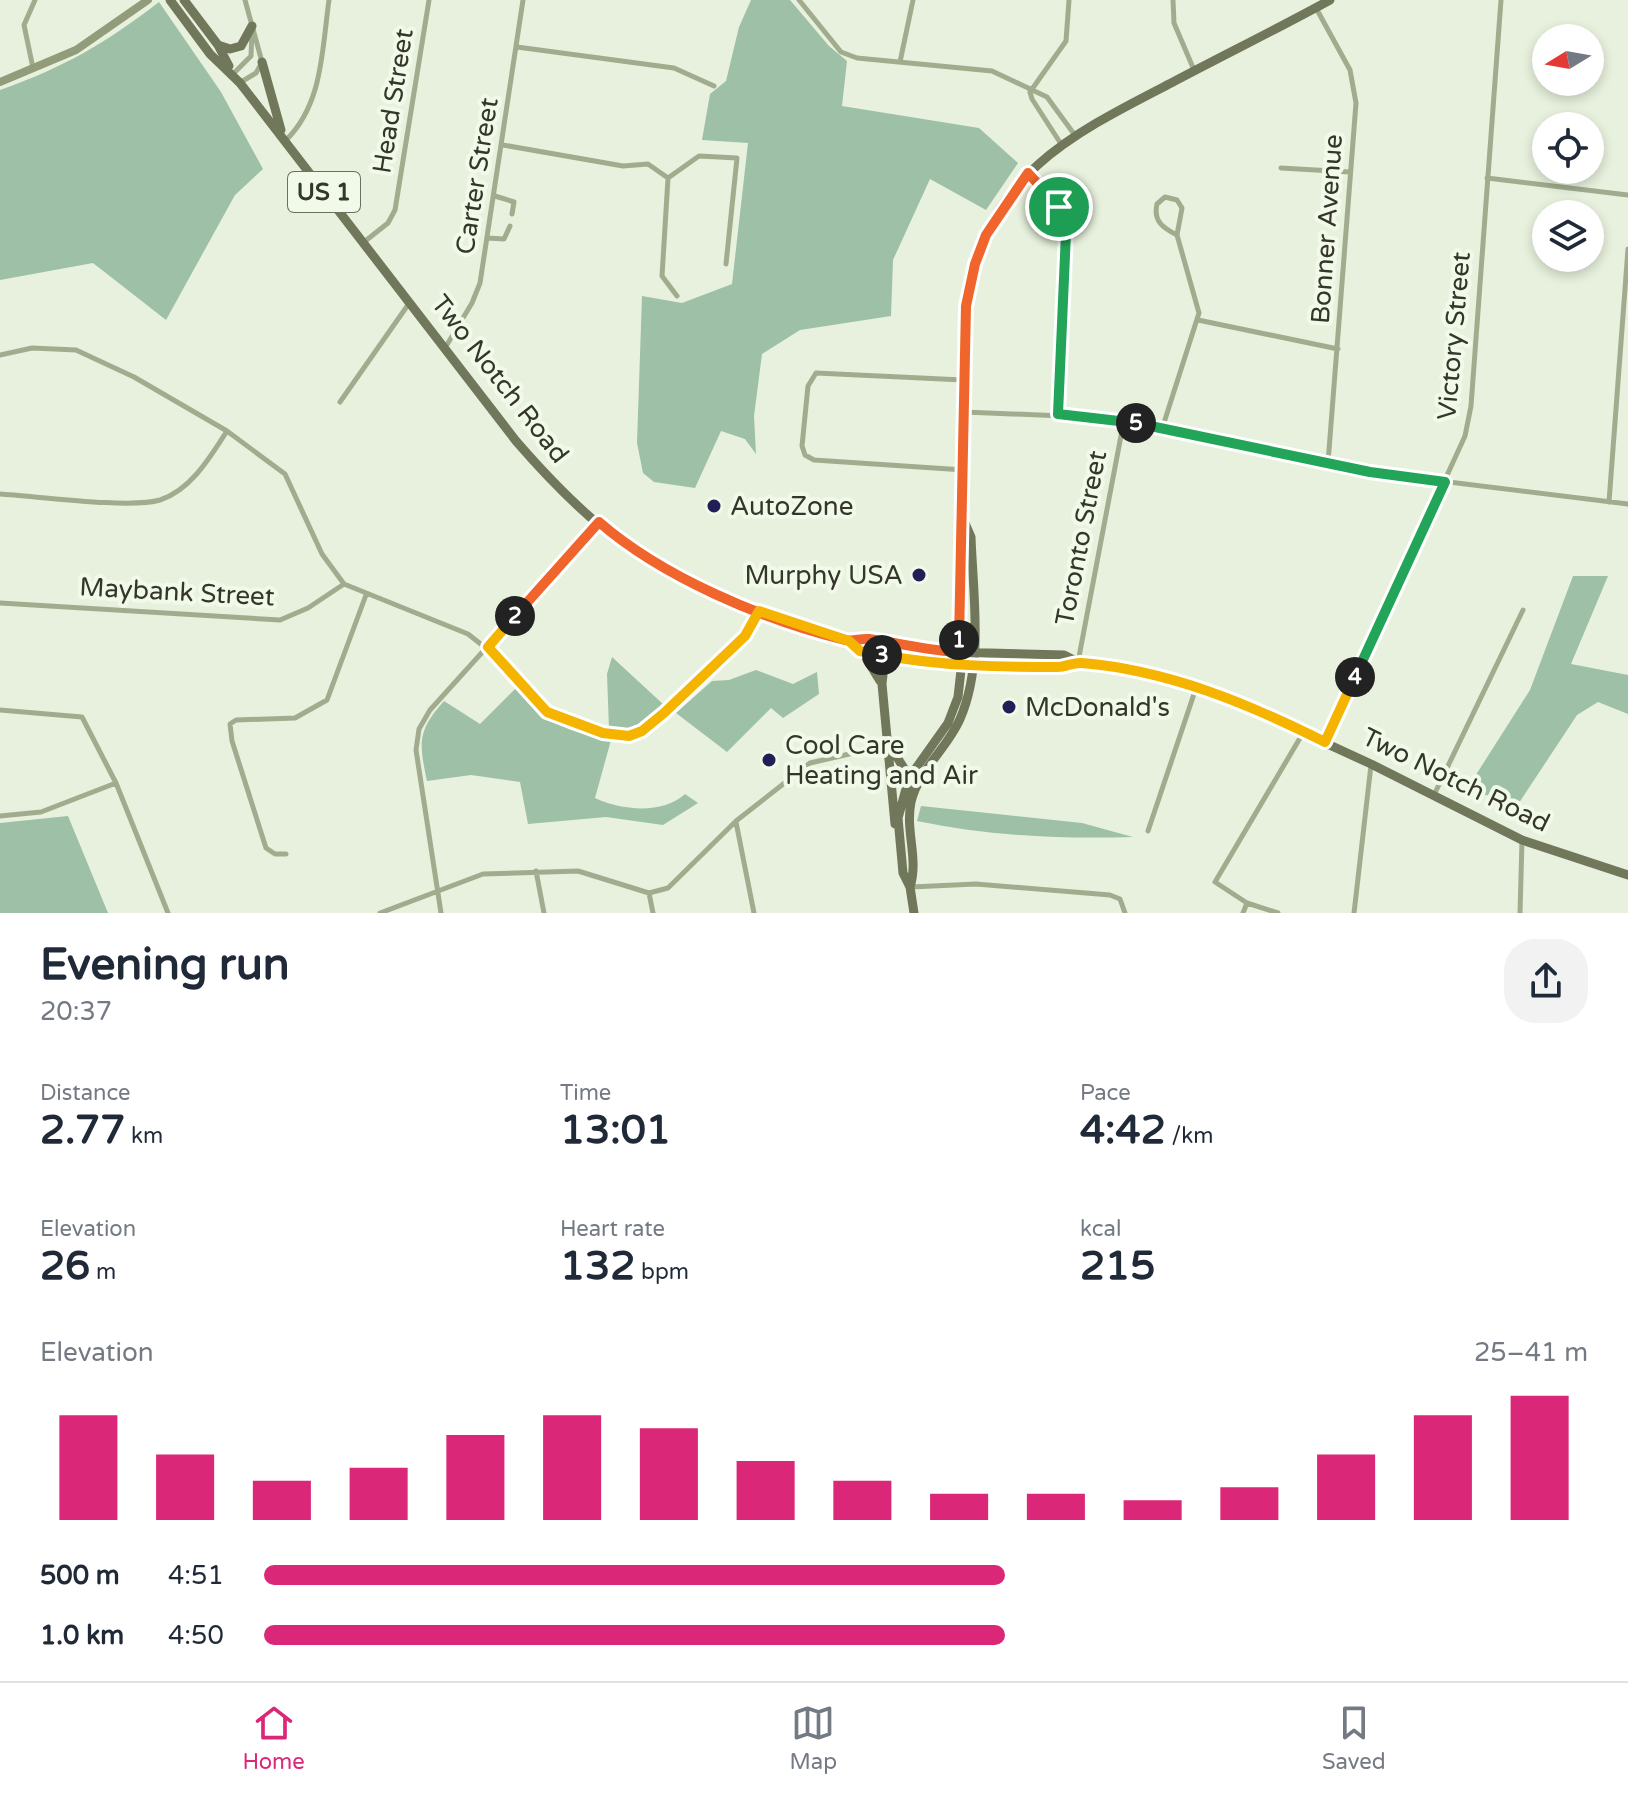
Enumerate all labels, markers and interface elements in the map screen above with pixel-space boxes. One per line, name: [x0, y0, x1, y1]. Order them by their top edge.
north arrow: [1532, 24, 1604, 96]
map controls: [1532, 24, 1604, 272]
street label: Head Street: [366, 26, 420, 176]
street label: Carter Street: [449, 95, 505, 257]
button: locate: [1532, 112, 1604, 184]
street label: Bonner Avenue: [1305, 133, 1349, 325]
road number: US 1: [288, 172, 360, 212]
pin: [1025, 173, 1093, 241]
icon: arrive: [1037, 185, 1081, 229]
button: layers: [1532, 200, 1604, 272]
street label: Victory Street: [1431, 251, 1477, 421]
street label: Two Notch Road: [425, 289, 575, 469]
pin: 5: [1116, 403, 1156, 443]
text: 5: [1129, 410, 1143, 436]
street label: Toronto Street: [1049, 448, 1113, 628]
place label: AutoZone: [730, 491, 853, 522]
marker: AutoZone: [705, 497, 723, 515]
place label: Murphy USA: [745, 560, 903, 591]
marker: Murphy USA: [910, 566, 928, 584]
street label: Maybank Street: [79, 571, 276, 613]
pin: 2: [495, 596, 535, 636]
text: 2: [508, 603, 522, 629]
pin: 1: [939, 620, 979, 660]
text: 1: [952, 627, 966, 653]
pin: 3: [862, 635, 902, 675]
text: 3: [875, 642, 889, 668]
pin: 4: [1335, 657, 1375, 697]
text: 4: [1348, 664, 1362, 690]
place label: McDonald's: [1025, 692, 1170, 723]
marker: McDonald's: [1000, 698, 1018, 716]
street label: Two Notch Road: [1357, 721, 1555, 839]
place label: Cool Care Heating and Air: [785, 730, 978, 791]
marker: Cool Care Heating and Air: [760, 751, 778, 769]
text: Evening run: [40, 939, 289, 992]
button: share: [1504, 939, 1588, 1023]
text: 20:37: [40, 996, 112, 1027]
text: Distance: [40, 1080, 131, 1106]
text: Time: [560, 1080, 611, 1106]
text: Pace: [1080, 1080, 1131, 1106]
text: 2.77: [40, 1106, 125, 1154]
text: 13:01: [560, 1106, 671, 1154]
text: 4:42: [1080, 1106, 1166, 1154]
text: km: [125, 1123, 163, 1149]
text: /km: [1166, 1123, 1213, 1149]
text: Elevation: [40, 1216, 136, 1242]
text: Heart rate: [560, 1216, 665, 1242]
text: kcal: [1080, 1216, 1121, 1242]
text: 26: [40, 1242, 90, 1290]
text: 132: [560, 1242, 635, 1290]
text: 215: [1080, 1242, 1155, 1290]
text: m: [90, 1259, 116, 1285]
text: bpm: [635, 1259, 689, 1285]
text: Elevation: [40, 1337, 154, 1368]
text: 25–41 m: [1474, 1337, 1588, 1368]
text: 500 m: [40, 1560, 120, 1591]
text: 4:51: [168, 1560, 224, 1591]
text: 1.0 km: [40, 1620, 124, 1651]
text: 4:50: [168, 1620, 224, 1651]
tab: Home: [242, 1701, 305, 1775]
tab: Map: [790, 1701, 837, 1775]
tab: Saved: [1322, 1701, 1386, 1775]

